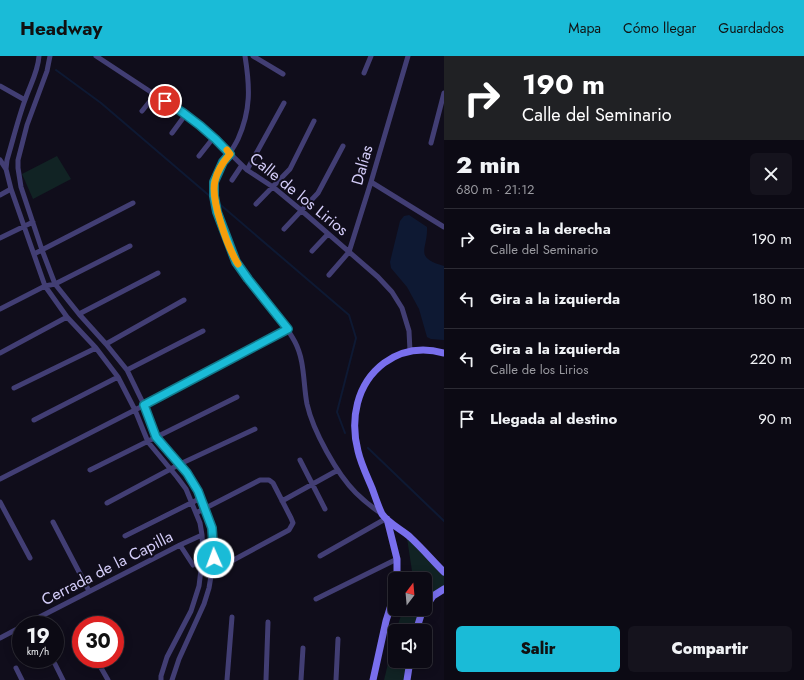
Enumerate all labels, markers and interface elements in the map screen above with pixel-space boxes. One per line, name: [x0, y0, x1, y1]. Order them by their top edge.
text: Headway: [20, 15, 102, 42]
text: Mapa: [568, 18, 601, 38]
text: Cómo llegar: [623, 18, 696, 38]
text: Guardados: [718, 18, 784, 38]
text: 190 m: [522, 64, 605, 105]
icon: right: [456, 72, 508, 124]
pin: [148, 84, 182, 118]
icon: arrive: [154, 90, 176, 112]
text: Calle del Seminario: [522, 102, 672, 128]
street label: Dalías: [345, 142, 379, 188]
street label: Calle de los Lirios: [245, 147, 353, 241]
text: 2 min: [456, 147, 520, 182]
button: close: [750, 153, 792, 195]
text: 680 m · 21:12: [456, 180, 535, 199]
text: Gira a la derecha: [490, 218, 611, 240]
icon: right: [456, 228, 478, 250]
text: 190 m: [751, 228, 792, 250]
text: Calle del Seminario: [490, 240, 598, 259]
icon: left: [456, 288, 478, 310]
text: Gira a la izquierda: [490, 288, 620, 310]
text: 180 m: [752, 288, 792, 310]
text: Gira a la izquierda: [490, 338, 620, 360]
icon: left: [456, 348, 478, 370]
text: 220 m: [750, 348, 792, 370]
text: Calle de los Lirios: [490, 360, 588, 379]
icon: arrive: [456, 408, 478, 430]
text: Llegada al destino: [490, 408, 617, 430]
text: 90 m: [758, 408, 792, 430]
street label: Cerrada de la Capilla: [37, 525, 177, 611]
position arrow: [193, 537, 235, 579]
north arrow: [388, 572, 432, 616]
map controls: [388, 572, 432, 668]
speed limit sign: 30: [72, 616, 124, 668]
text: 19: [26, 622, 50, 651]
button: sound: [388, 624, 432, 668]
button: Salir: [456, 626, 620, 672]
button: Compartir: [628, 626, 792, 672]
text: km/h: [27, 644, 49, 659]

